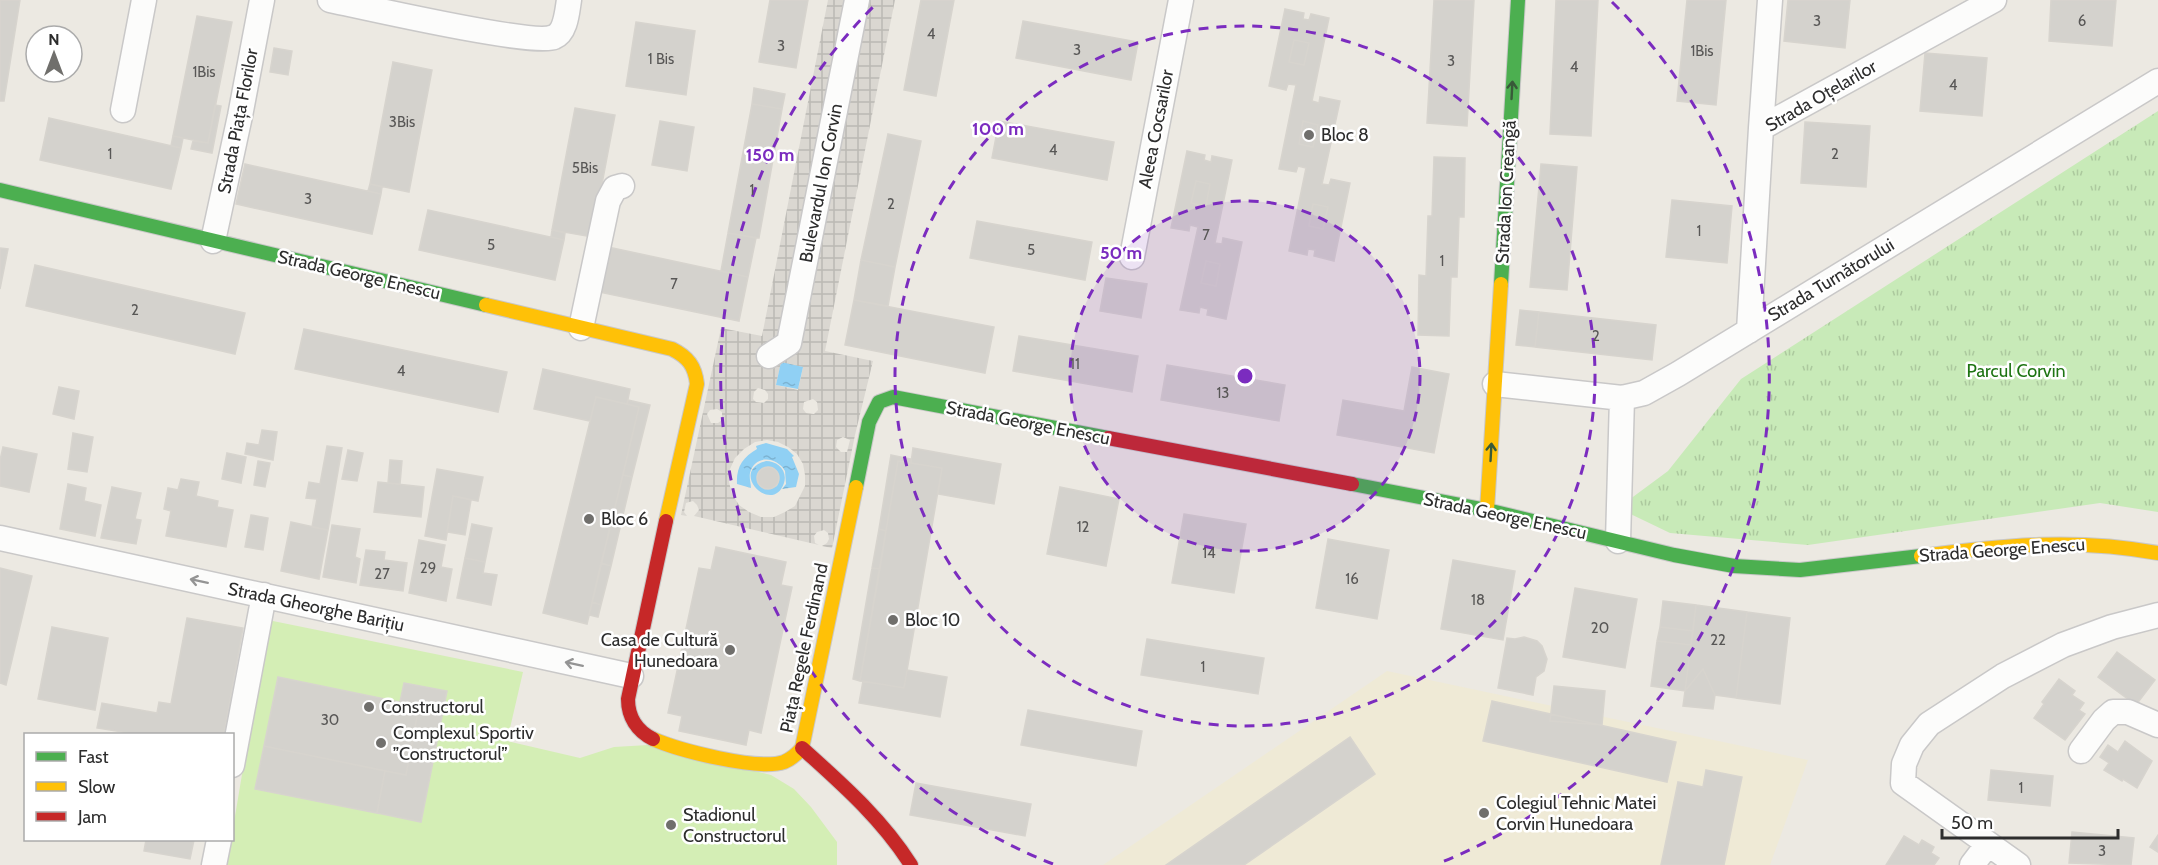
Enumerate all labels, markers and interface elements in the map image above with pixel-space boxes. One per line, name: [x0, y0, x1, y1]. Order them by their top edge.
house number: 3: [1813, 12, 1821, 30]
house number: 6: [2078, 12, 2086, 30]
north arrow: [24, 24, 84, 84]
house number: 4: [927, 25, 936, 43]
text: N: [48, 30, 60, 49]
house number: 3: [777, 37, 785, 55]
house number: 3: [1073, 41, 1081, 59]
house number: 1Bis: [1690, 42, 1714, 60]
street label: Strada Piața Florilor: [213, 46, 264, 196]
house number: 1 Bis: [648, 50, 674, 68]
house number: 3: [1447, 52, 1455, 70]
street label: Strada Oțelarilor: [1762, 55, 1881, 138]
house number: 4: [1570, 58, 1579, 76]
house number: 1Bis: [192, 63, 216, 81]
street label: Aleea Cocsarilor: [1134, 67, 1178, 190]
house number: 4: [1949, 76, 1958, 94]
one-way arrow: [1507, 80, 1518, 100]
street label: Bulevardul Ion Corvin: [795, 102, 847, 264]
house number: 3Bis: [389, 113, 415, 131]
text: 100 m: [972, 118, 1024, 140]
street label: Strada Ion Creangă: [1491, 119, 1521, 264]
place label: Bloc 8: [1321, 124, 1369, 146]
marker: Bloc 8: [1302, 128, 1316, 142]
house number: 4: [1049, 141, 1058, 159]
text: 150 m: [746, 144, 794, 166]
house number: 1: [108, 145, 112, 163]
house number: 2: [1831, 145, 1839, 163]
house number: 5Bis: [572, 159, 598, 177]
house number: 1: [750, 181, 754, 199]
house number: 3: [304, 190, 312, 208]
house number: 2: [887, 195, 895, 213]
house number: 1: [1697, 222, 1701, 240]
house number: 7: [1202, 226, 1210, 244]
street label: Strada Turnătorului: [1764, 234, 1898, 326]
house number: 5: [487, 236, 495, 254]
house number: 5: [1027, 241, 1035, 259]
text: 50 m: [1100, 242, 1142, 264]
street label: Strada George Enescu: [276, 246, 442, 304]
house number: 1: [1440, 252, 1444, 270]
house number: 7: [670, 275, 678, 293]
house number: 2: [131, 301, 139, 319]
house number: 2: [1592, 327, 1600, 345]
house number: 11: [1070, 355, 1080, 373]
park label: Parcul Corvin: [1966, 360, 2066, 382]
house number: 4: [397, 362, 406, 380]
centre of rings: [1235, 366, 1255, 386]
house number: 13: [1216, 384, 1230, 402]
street label: Strada George Enescu: [944, 396, 1112, 450]
one-way arrow: [1485, 443, 1496, 463]
street label: Strada George Enescu: [1421, 488, 1589, 544]
place label: Bloc 6: [601, 508, 648, 530]
marker: Bloc 6: [582, 512, 596, 526]
house number: 12: [1077, 518, 1090, 536]
street label: Strada George Enescu: [1918, 533, 2086, 567]
house number: 14: [1202, 544, 1216, 562]
house number: 29: [420, 559, 436, 577]
street label: Piața Regele Ferdinand: [775, 561, 834, 735]
house number: 27: [374, 565, 390, 583]
house number: 16: [1345, 570, 1359, 588]
one-way arrow: [190, 575, 209, 587]
street label: Strada Gheorghe Barițiu: [226, 578, 406, 637]
house number: 18: [1471, 591, 1485, 609]
place label: Bloc 10: [905, 609, 960, 631]
marker: Bloc 10: [886, 613, 900, 627]
house number: 20: [1591, 619, 1609, 637]
place label: Casa de Cultură Hunedoara: [601, 629, 718, 672]
house number: 22: [1710, 631, 1726, 649]
marker: Casa de Cultură Hunedoara: [723, 643, 737, 657]
one-way arrow: [565, 657, 584, 669]
house number: 1: [1201, 658, 1205, 676]
place label: Constructorul: [381, 696, 485, 718]
marker: Constructorul: [362, 700, 376, 714]
house number: 30: [321, 711, 339, 729]
place label: Complexul Sportiv ”Constructorul”: [393, 722, 534, 765]
legend: [24, 733, 234, 841]
marker: Complexul Sportiv ”Constructorul”: [374, 736, 388, 750]
text: Fast: [78, 746, 109, 768]
text: Slow: [78, 776, 115, 798]
house number: 1: [2019, 779, 2023, 797]
place label: Colegiul Tehnic Matei Corvin Hunedoara: [1496, 792, 1656, 835]
scale bar: [1942, 802, 2118, 840]
place label: Stadionul Constructorul: [683, 804, 787, 847]
text: Jam: [77, 806, 107, 828]
marker: Colegiul Tehnic Matei Corvin Hunedoara: [1477, 806, 1491, 820]
text: 50 m: [1951, 812, 1993, 834]
marker: Stadionul Constructorul: [664, 818, 678, 832]
house number: 3: [2098, 842, 2106, 860]

